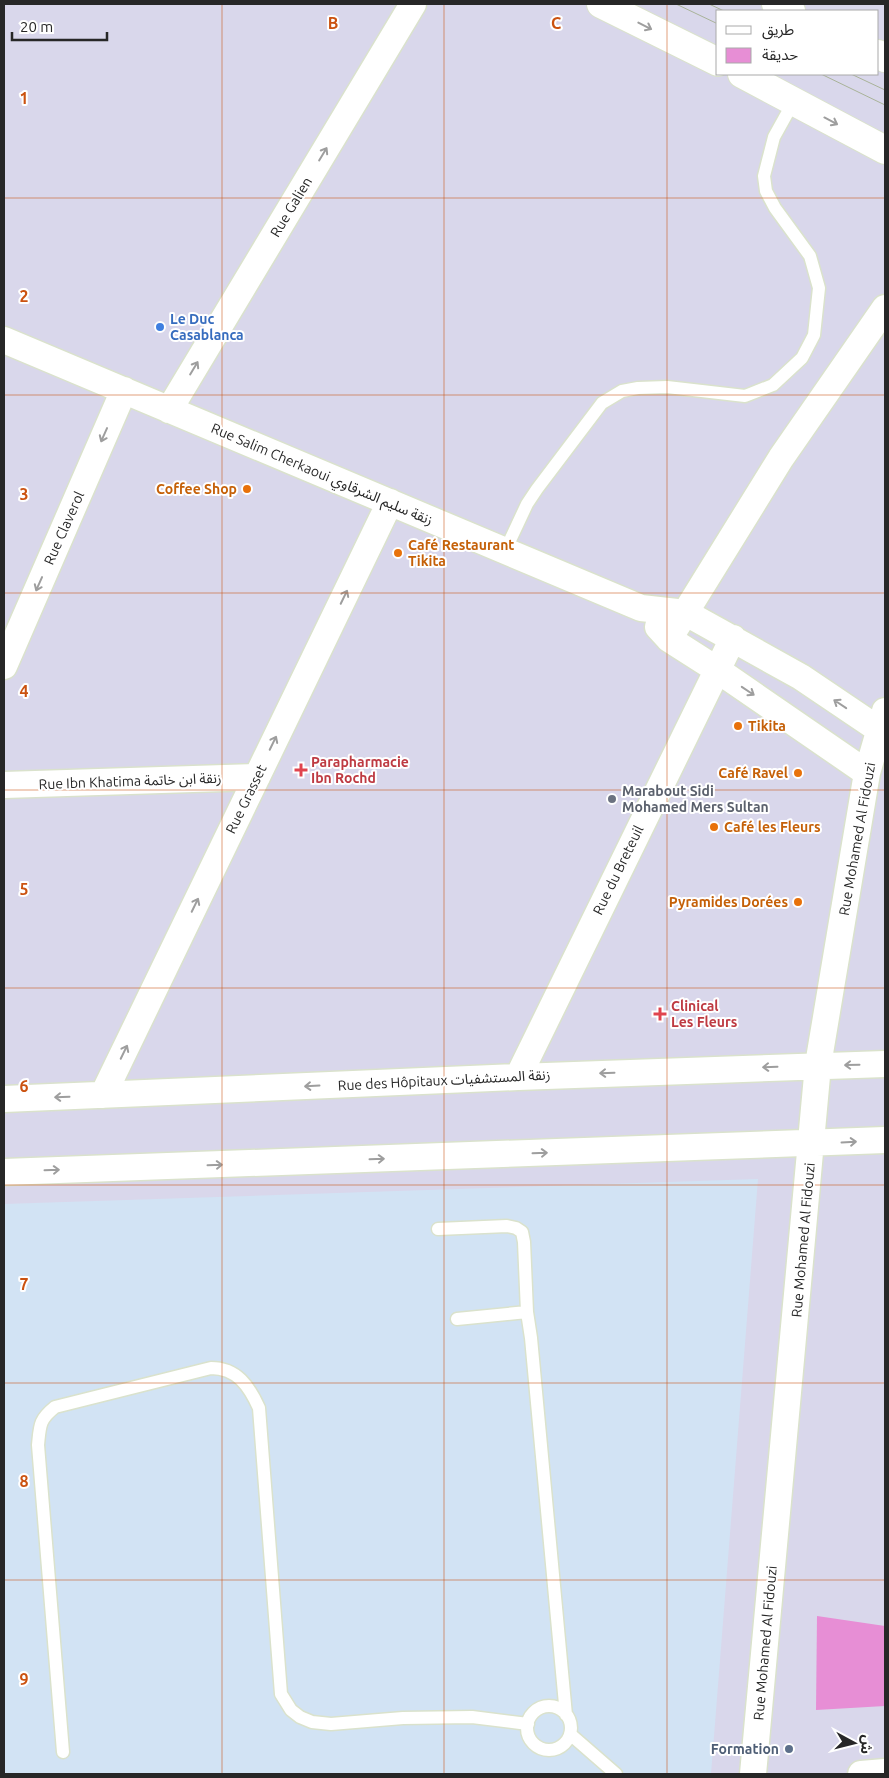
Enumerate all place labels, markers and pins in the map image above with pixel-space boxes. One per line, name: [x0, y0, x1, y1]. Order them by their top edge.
place label: Le Duc Casablanca: [170, 311, 244, 343]
marker: Le Duc Casablanca: [154, 321, 166, 333]
place label: Coffee Shop: [156, 481, 237, 497]
marker: Coffee Shop: [241, 483, 253, 495]
place label: Café Restaurant Tikita: [408, 537, 514, 569]
marker: Café Restaurant Tikita: [392, 547, 404, 559]
place label: Tikita: [748, 718, 786, 734]
marker: Tikita: [732, 720, 744, 732]
place label: Parapharmacie Ibn Rochd: [311, 754, 409, 786]
marker: Parapharmacie Ibn Rochd: [295, 764, 307, 776]
place label: Café Ravel: [718, 765, 788, 781]
marker: Café Ravel: [792, 767, 804, 779]
place label: Marabout Sidi Mohamed Mers Sultan: [622, 783, 769, 815]
marker: Marabout Sidi Mohamed Mers Sultan: [606, 793, 618, 805]
place label: Café les Fleurs: [724, 819, 821, 835]
marker: Café les Fleurs: [708, 821, 720, 833]
place label: Pyramides Dorées: [669, 894, 788, 910]
marker: Pyramides Dorées: [792, 896, 804, 908]
place label: Clinical Les Fleurs: [671, 998, 738, 1030]
marker: Clinical Les Fleurs: [653, 1007, 667, 1021]
place label: Formation: [711, 1741, 779, 1757]
marker: Formation: [783, 1743, 795, 1755]

